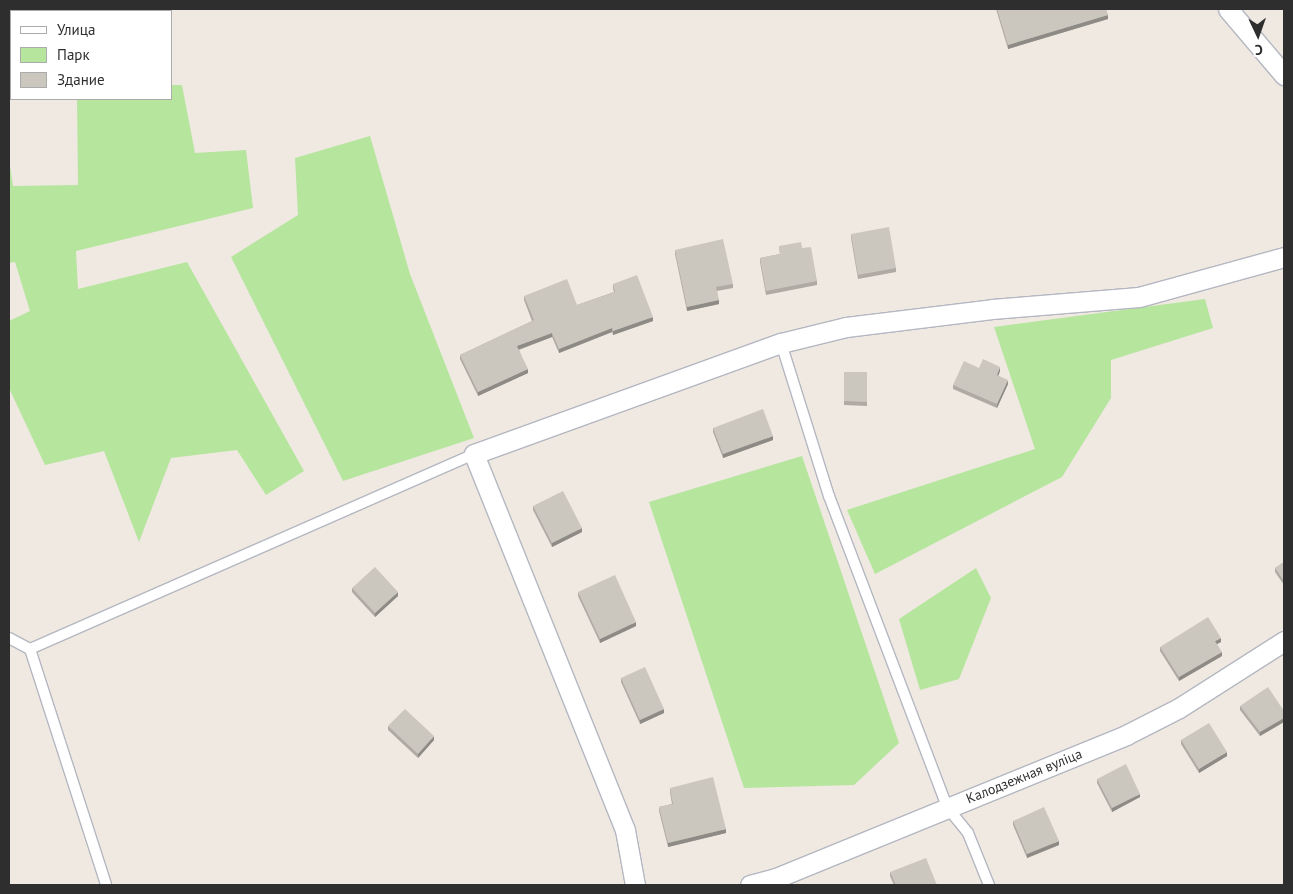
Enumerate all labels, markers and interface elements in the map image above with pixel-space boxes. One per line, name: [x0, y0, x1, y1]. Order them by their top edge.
legend: [10, 10, 172, 100]
north arrow: [1233, 10, 1283, 60]
text: Улица: [57, 20, 95, 39]
text: С: [1254, 41, 1263, 59]
text: Парк: [57, 45, 90, 64]
text: Здание: [57, 70, 105, 89]
street label: Калодзежная вуліца: [964, 745, 1084, 807]

